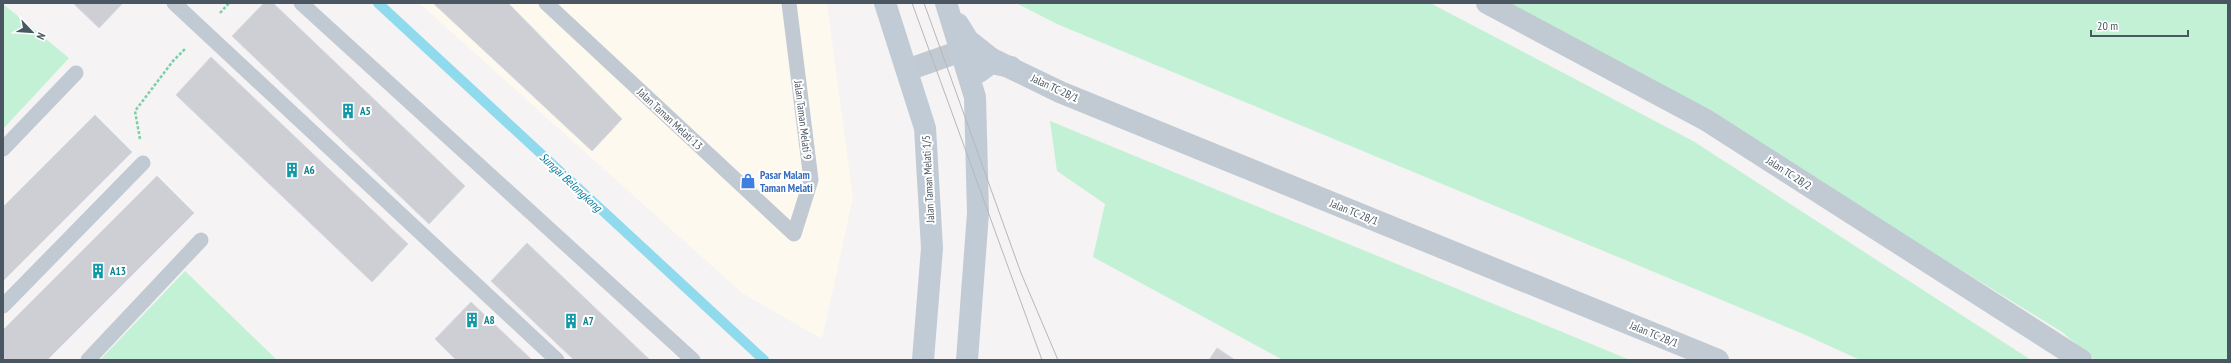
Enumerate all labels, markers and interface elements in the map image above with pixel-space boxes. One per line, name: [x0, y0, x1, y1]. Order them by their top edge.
north arrow: [12, 12, 52, 52]
scale bar: [2091, 12, 2188, 38]
text: 20 m: [2097, 18, 2118, 33]
text: N: [33, 31, 49, 42]
street label: Jalan TC 2B/1: [1028, 71, 1081, 105]
street label: Jalan Taman Melati 9: [791, 79, 815, 160]
street label: Jalan Taman Melati 13: [634, 85, 706, 153]
building icon: A5: [339, 102, 357, 120]
place label: A5: [359, 104, 371, 118]
street label: Jalan Taman Melati 1/5: [919, 135, 937, 224]
water label: Sungai Belongkong: [537, 149, 606, 215]
street label: Jalan TC 2B/2: [1763, 153, 1814, 193]
building icon: A6: [283, 161, 301, 179]
place label: A6: [303, 163, 315, 177]
place label: Pasar Malam Taman Melati: [760, 168, 813, 195]
shop icon: Pasar Malam Taman Melati: [739, 172, 757, 190]
street label: Jalan TC 2B/1: [1327, 196, 1380, 228]
building icon: A13: [89, 262, 107, 280]
place label: A13: [109, 264, 126, 278]
building icon: A8: [463, 311, 481, 329]
building icon: A7: [562, 312, 580, 330]
place label: A8: [483, 313, 495, 327]
place label: A7: [582, 314, 594, 328]
street label: Jalan TC 2B/1: [1627, 318, 1680, 350]

